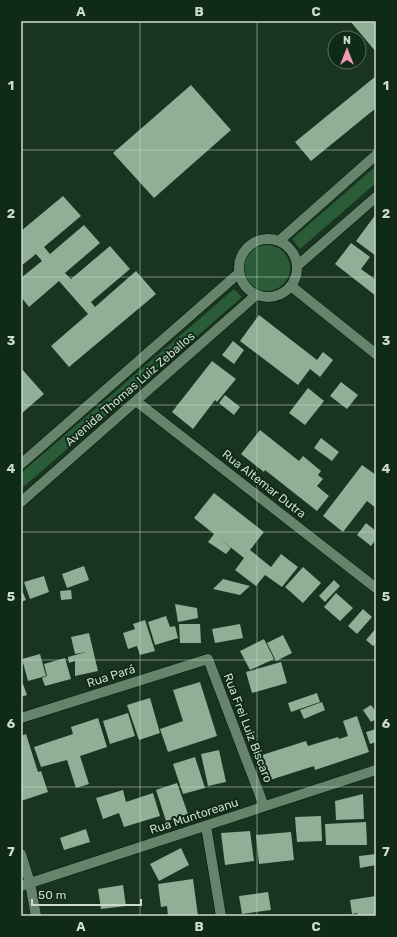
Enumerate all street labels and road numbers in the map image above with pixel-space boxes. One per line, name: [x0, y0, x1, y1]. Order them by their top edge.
street label: Avenida Thomas Luiz Zeballos: [62, 329, 198, 449]
street label: Rua Altemar Dutra: [219, 447, 309, 521]
street label: Rua Pará: [85, 662, 137, 690]
street label: Rua Frei Luiz Biscaro: [221, 671, 275, 785]
street label: Rua Muntoreanu: [148, 795, 240, 837]

